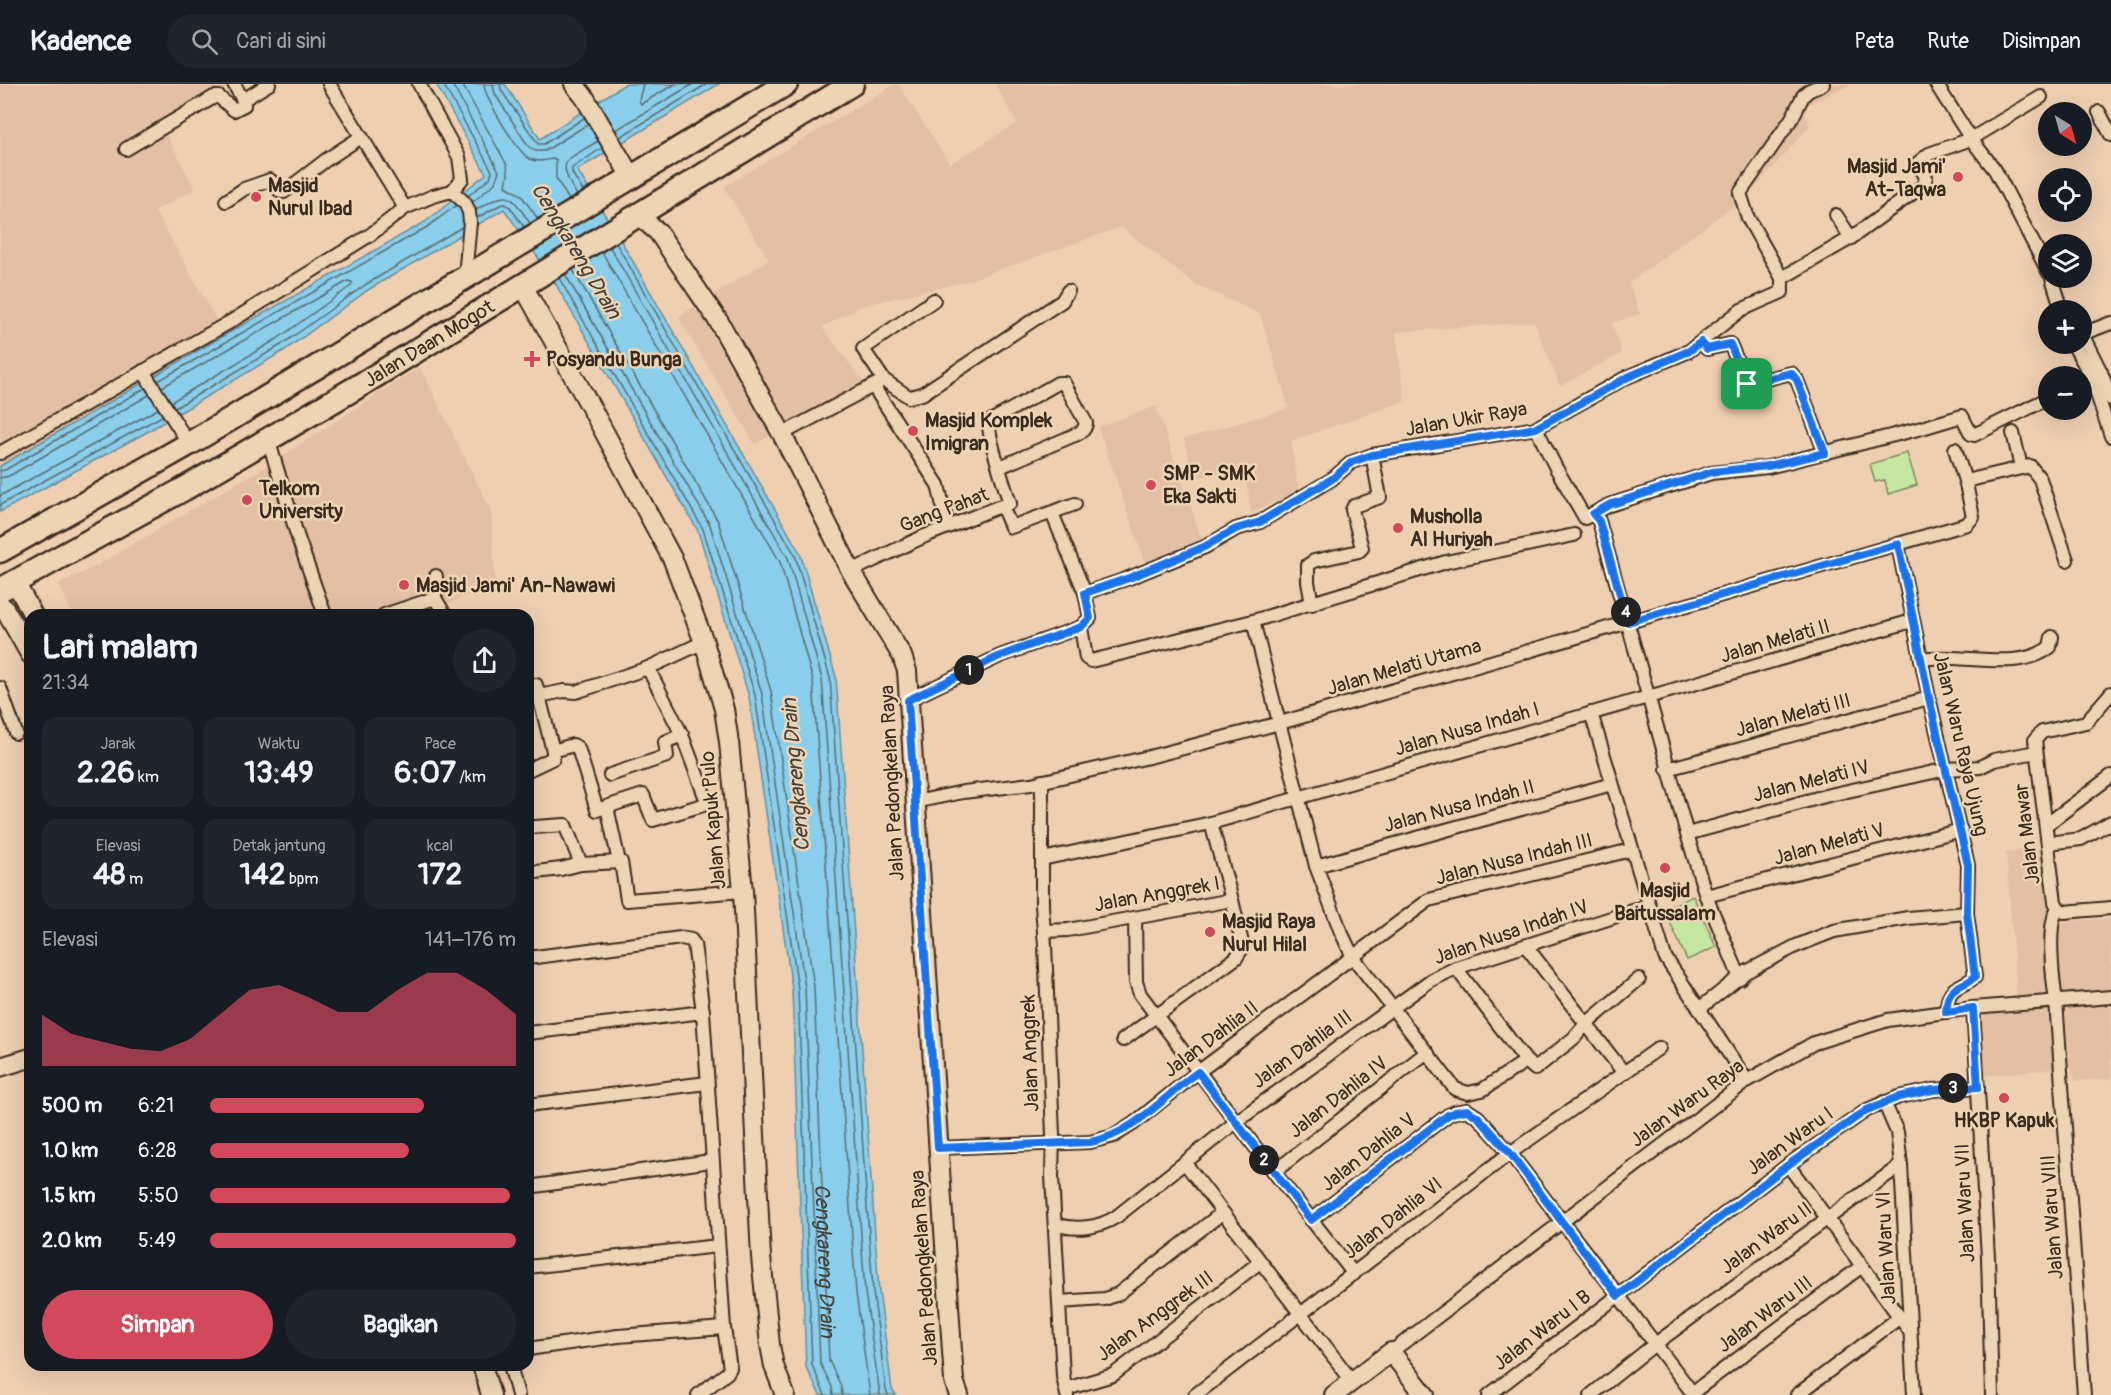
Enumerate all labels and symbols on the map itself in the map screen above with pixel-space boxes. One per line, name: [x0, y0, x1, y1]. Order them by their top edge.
north arrow: [2038, 102, 2092, 156]
place label: Masjid Jami' At-Taqwa: [1847, 154, 1946, 202]
marker: Masjid Jami' At-Taqwa: [1951, 170, 1965, 184]
place label: Masjid Nurul Ibad: [268, 173, 352, 221]
water label: Cengkareng Drain: [525, 178, 628, 325]
marker: Masjid Nurul Ibad: [249, 190, 263, 204]
street label: Jalan Daan Mogot: [359, 293, 499, 392]
place label: Posyandu Bunga: [546, 347, 682, 372]
marker: Posyandu Bunga: [523, 350, 541, 368]
pin: [1721, 358, 1772, 409]
street label: Jalan Ukir Raya: [1403, 396, 1529, 442]
place label: Masjid Komplek Imigran: [925, 408, 1053, 456]
marker: Masjid Komplek Imigran: [906, 424, 920, 438]
place label: SMP - SMK Eka Sakti: [1163, 461, 1255, 509]
place label: Telkom University: [258, 476, 343, 524]
marker: SMP - SMK Eka Sakti: [1144, 478, 1158, 492]
street label: Gang Pahat: [896, 481, 993, 538]
marker: Telkom University: [240, 493, 254, 507]
place label: Musholla Al Huriyah: [1410, 504, 1493, 552]
marker: Musholla Al Huriyah: [1391, 521, 1405, 535]
place label: Masjid Jami' An-Nawawi: [416, 573, 615, 598]
marker: Masjid Jami' An-Nawawi: [397, 578, 411, 592]
pin: 4: [1611, 597, 1641, 627]
street label: Jalan Melati II: [1717, 613, 1833, 669]
street label: Jalan Melati Utama: [1324, 633, 1484, 701]
street label: Jalan Waru Raya Ujung: [1928, 650, 1994, 838]
pin: 1: [954, 655, 984, 685]
street label: Jalan Pedongkelan Raya: [874, 684, 910, 882]
street label: Jalan Melati III: [1732, 688, 1854, 742]
water label: Cengkareng Drain: [776, 696, 816, 853]
street label: Jalan Nusa Indah I: [1392, 696, 1542, 762]
street label: Jalan Kapuk Pulo: [695, 750, 731, 890]
street label: Jalan Melati IV: [1750, 754, 1872, 808]
street label: Jalan Nusa Indah II: [1381, 774, 1537, 838]
street label: Jalan Mawar: [2008, 782, 2046, 886]
street label: Jalan Melati V: [1771, 817, 1887, 871]
street label: Jalan Nusa Indah III: [1433, 827, 1595, 891]
marker: Masjid Baitussalam: [1658, 861, 1672, 875]
street label: Jalan Anggrek I: [1092, 871, 1222, 917]
place label: Masjid Baitussalam: [1614, 878, 1716, 926]
street label: Jalan Nusa Indah IV: [1431, 894, 1591, 970]
place label: Masjid Raya Nurul Hilal: [1222, 909, 1316, 957]
marker: Masjid Raya Nurul Hilal: [1203, 925, 1217, 939]
street label: Jalan Anggrek: [1015, 993, 1045, 1112]
street label: Jalan Dahlia II: [1159, 995, 1263, 1083]
street label: Jalan Dahlia III: [1247, 1004, 1357, 1094]
street label: Jalan Dahlia IV: [1283, 1051, 1393, 1143]
street label: Jalan Waru Raya: [1625, 1053, 1749, 1153]
pin: 3: [1938, 1073, 1968, 1103]
marker: HKBP Kapuk: [1997, 1091, 2011, 1105]
street label: Jalan Waru I: [1742, 1101, 1838, 1181]
street label: Jalan Dahlia V: [1316, 1107, 1420, 1197]
place label: HKBP Kapuk: [1954, 1108, 2055, 1133]
street label: Jalan Waru VII: [1949, 1143, 1981, 1263]
pin: 2: [1249, 1145, 1279, 1175]
street label: Jalan Waru VIII: [2035, 1154, 2069, 1280]
street label: Jalan Pedongkelan Raya: [905, 1169, 943, 1367]
street label: Jalan Dahlia VI: [1338, 1172, 1448, 1264]
water label: Cengkareng Drain: [808, 1183, 842, 1339]
street label: Jalan Waru VI: [1871, 1191, 1901, 1305]
street label: Jalan Waru II: [1715, 1196, 1817, 1280]
street label: Jalan Anggrek III: [1092, 1265, 1218, 1367]
street label: Jalan Waru III: [1712, 1270, 1818, 1358]
street label: Jalan Waru I B: [1488, 1284, 1596, 1376]

